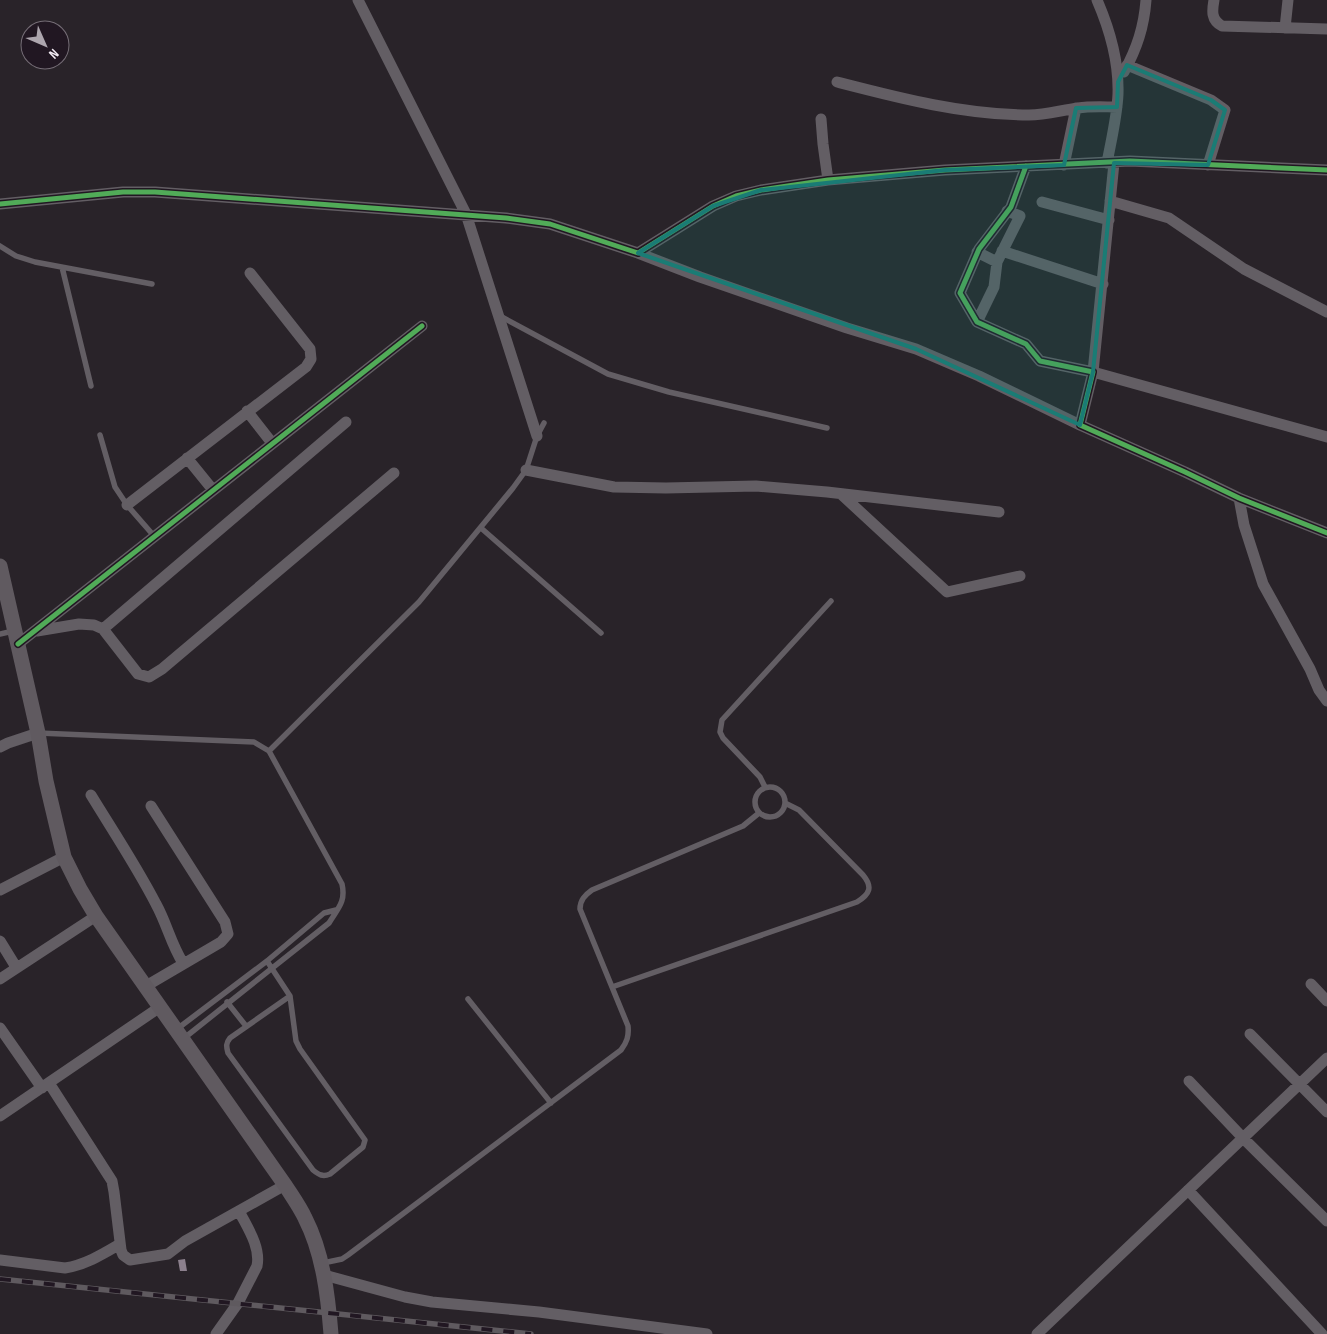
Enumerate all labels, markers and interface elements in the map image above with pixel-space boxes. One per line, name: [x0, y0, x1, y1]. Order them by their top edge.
north arrow: [20, 20, 70, 70]
text: N: [45, 45, 62, 62]

